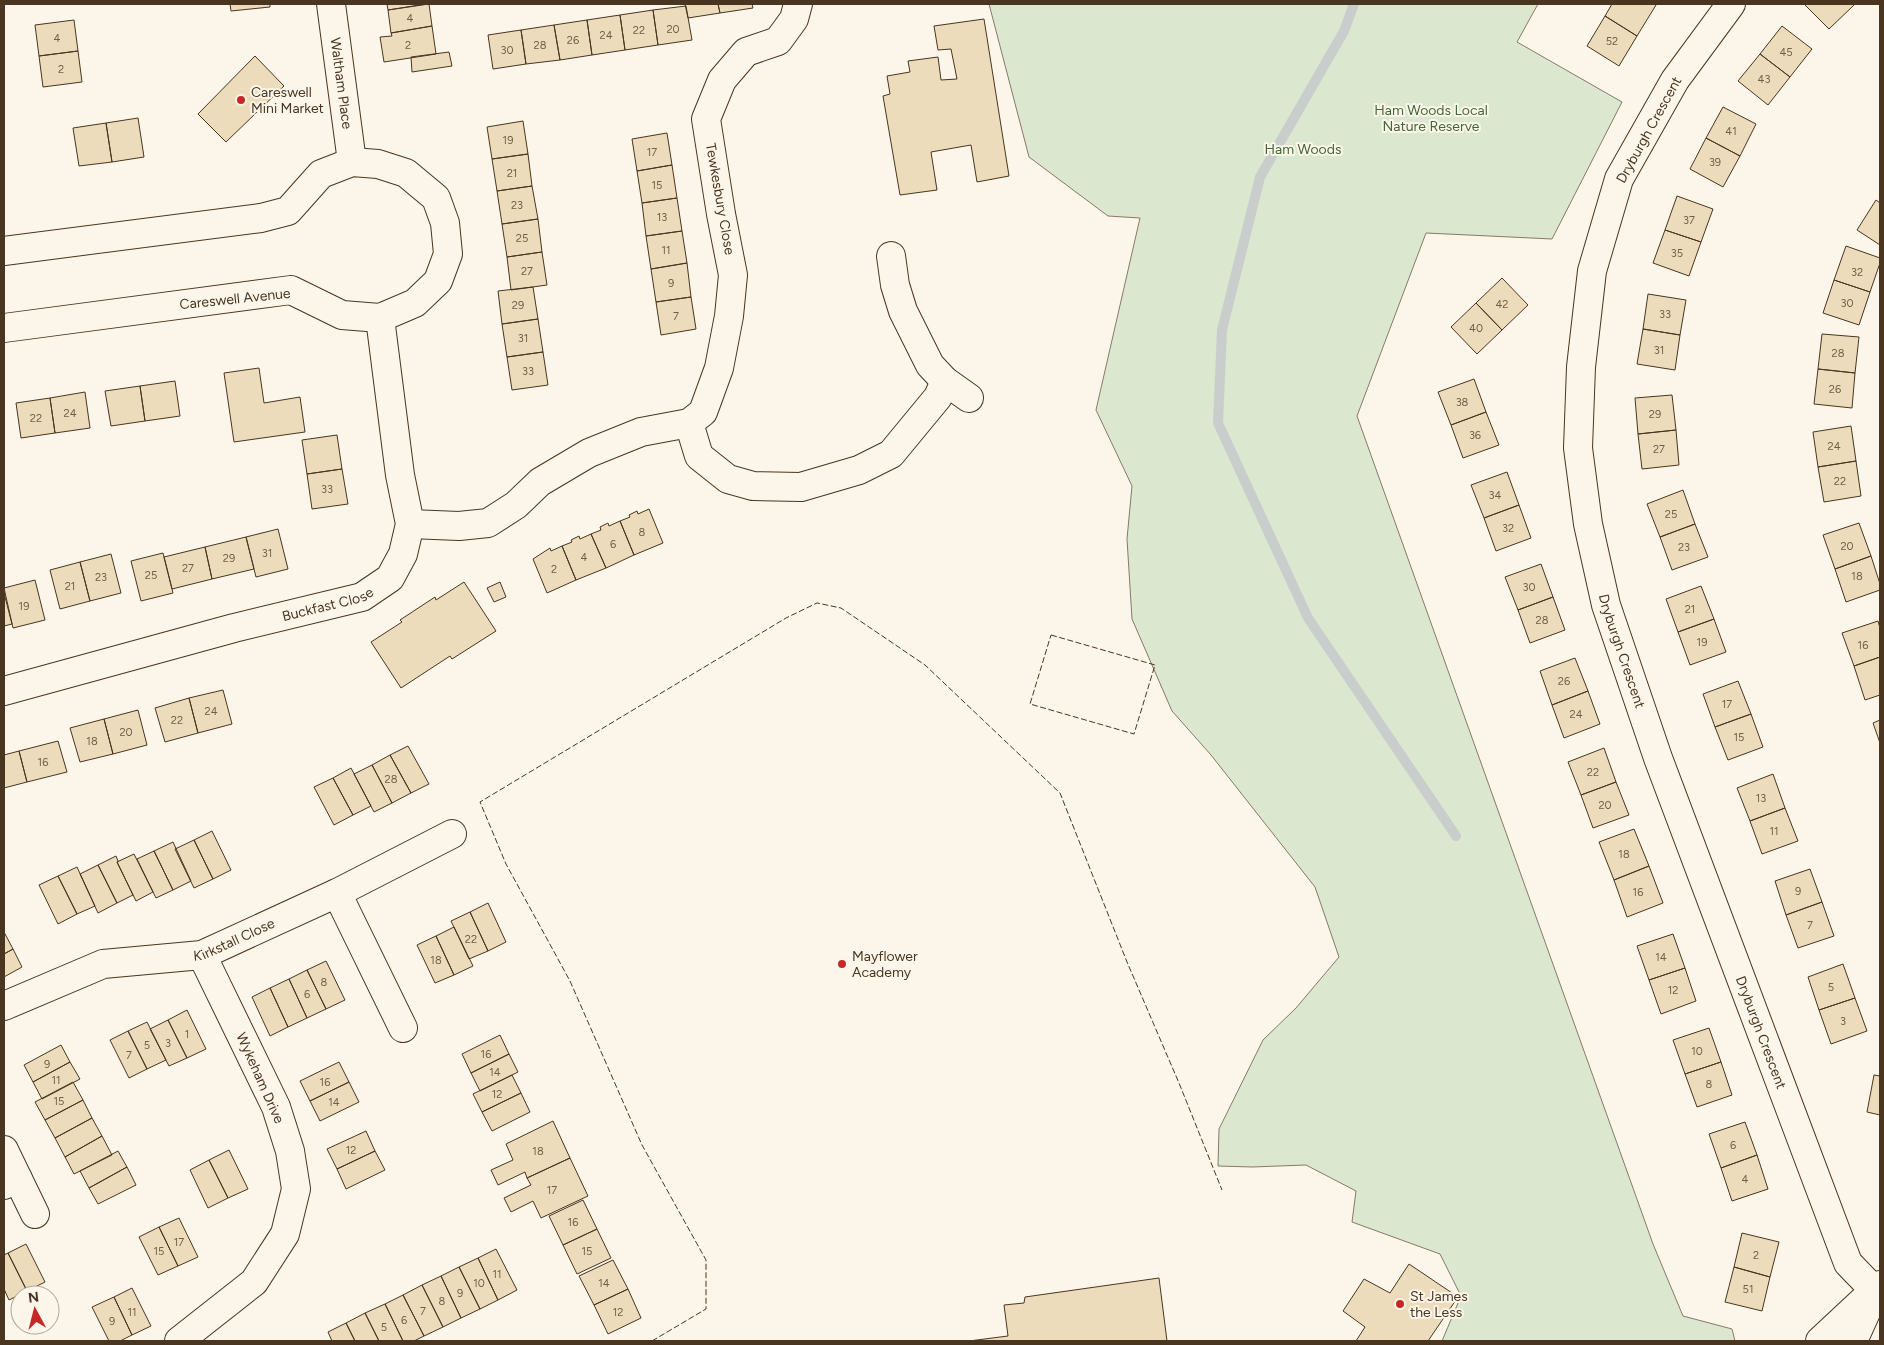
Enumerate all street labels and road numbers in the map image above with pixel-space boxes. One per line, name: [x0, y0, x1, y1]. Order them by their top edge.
street label: Waltham Place: [327, 36, 356, 131]
street label: Dryburgh Crescent: [1613, 74, 1685, 186]
street label: Tewkesbury Close: [702, 142, 738, 257]
street label: Careswell Avenue: [179, 285, 292, 313]
street label: Buckfast Close: [280, 583, 377, 625]
street label: Dryburgh Crescent: [1595, 592, 1649, 710]
street label: Kirkstall Close: [193, 914, 277, 964]
street label: Dryburgh Crescent: [1732, 973, 1790, 1091]
street label: Wykeham Drive: [232, 1030, 288, 1126]

